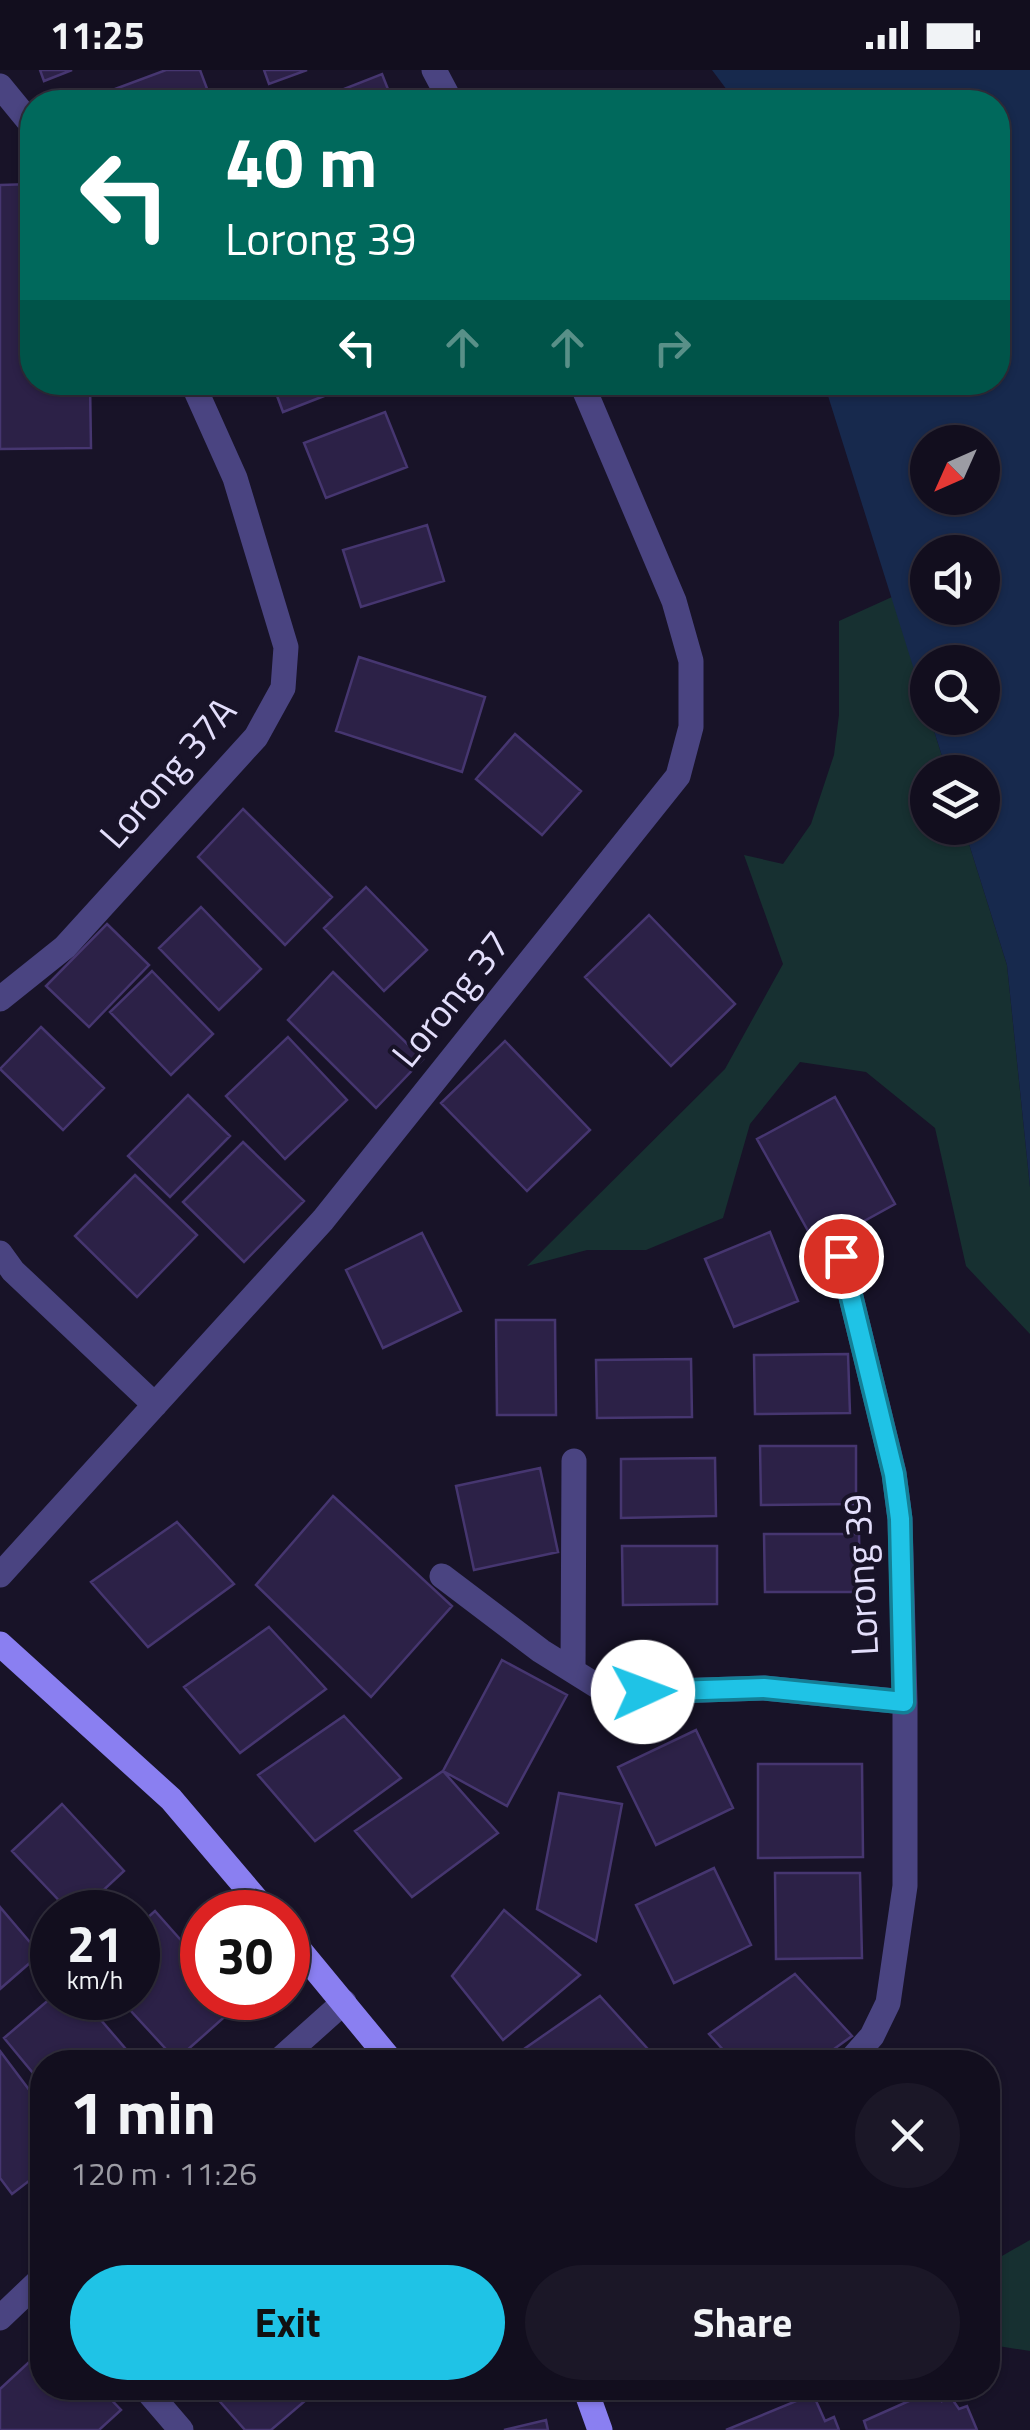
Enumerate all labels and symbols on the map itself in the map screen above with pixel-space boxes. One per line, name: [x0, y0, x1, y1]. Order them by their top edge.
north arrow: [910, 425, 1000, 515]
street label: Lorong 37A: [85, 684, 250, 861]
street label: Lorong 37: [377, 917, 524, 1079]
pin: [799, 1214, 884, 1299]
street label: Lorong 39: [827, 1493, 893, 1657]
position arrow: [591, 1640, 695, 1744]
speed limit sign: 30: [180, 1890, 310, 2020]

